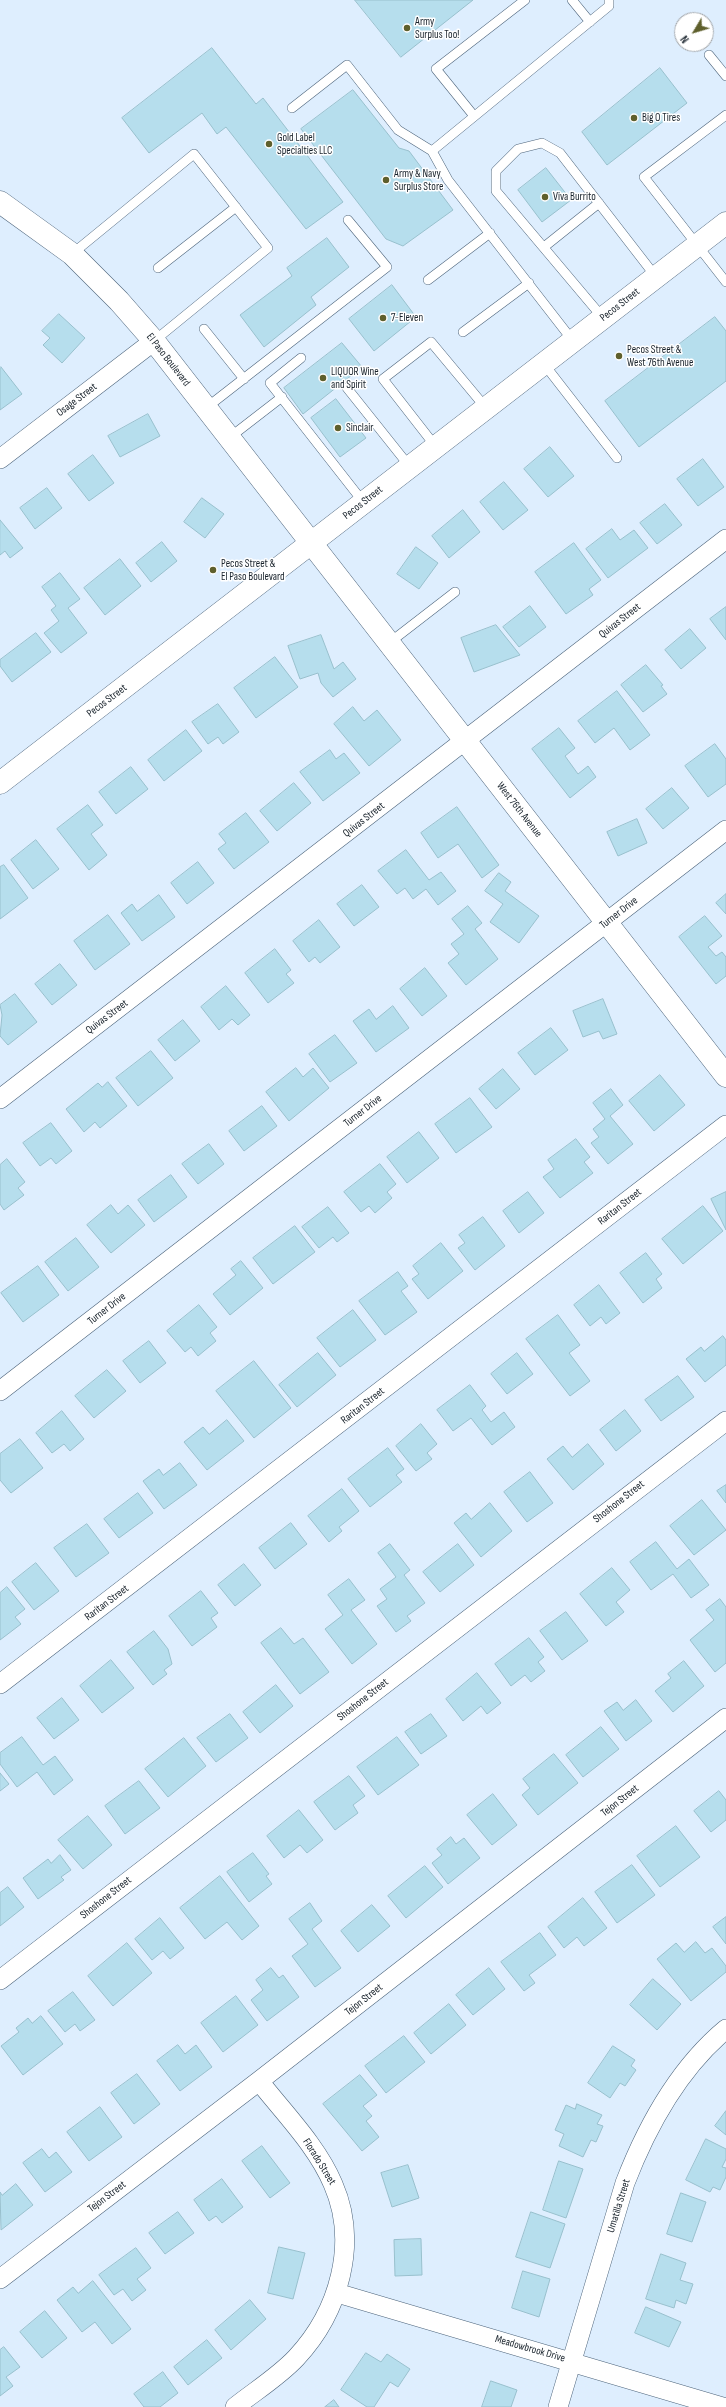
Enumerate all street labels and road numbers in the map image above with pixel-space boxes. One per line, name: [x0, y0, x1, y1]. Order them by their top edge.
street label: Pecos Street: [597, 285, 643, 325]
street label: El Paso Boulevard: [143, 331, 193, 389]
street label: Osage Street: [54, 380, 100, 420]
street label: Pecos Street: [340, 483, 386, 523]
street label: Quivas Street: [597, 601, 643, 641]
street label: Pecos Street: [84, 682, 130, 720]
street label: West 76th Avenue: [493, 780, 545, 840]
street label: Quivas Street: [341, 800, 387, 840]
street label: Turner Drive: [597, 894, 641, 932]
street label: Quivas Street: [83, 997, 131, 1037]
street label: Turner Drive: [341, 1092, 385, 1130]
street label: Raritan Street: [596, 1186, 644, 1228]
street label: Turner Drive: [85, 1290, 129, 1328]
street label: Raritan Street: [339, 1385, 387, 1427]
street label: Shoshone Street: [591, 1478, 647, 1526]
street label: Raritan Street: [82, 1582, 132, 1624]
street label: Shoshone Street: [335, 1676, 391, 1724]
street label: Tejon Street: [598, 1782, 642, 1820]
street label: Shoshone Street: [78, 1874, 134, 1922]
street label: Tejon Street: [342, 1981, 386, 2019]
street label: Florado Street: [300, 2136, 338, 2188]
street label: Tejon Street: [85, 2178, 129, 2216]
street label: Umatilla Street: [605, 2178, 633, 2234]
street label: Meadowbrook Drive: [493, 2333, 567, 2365]

